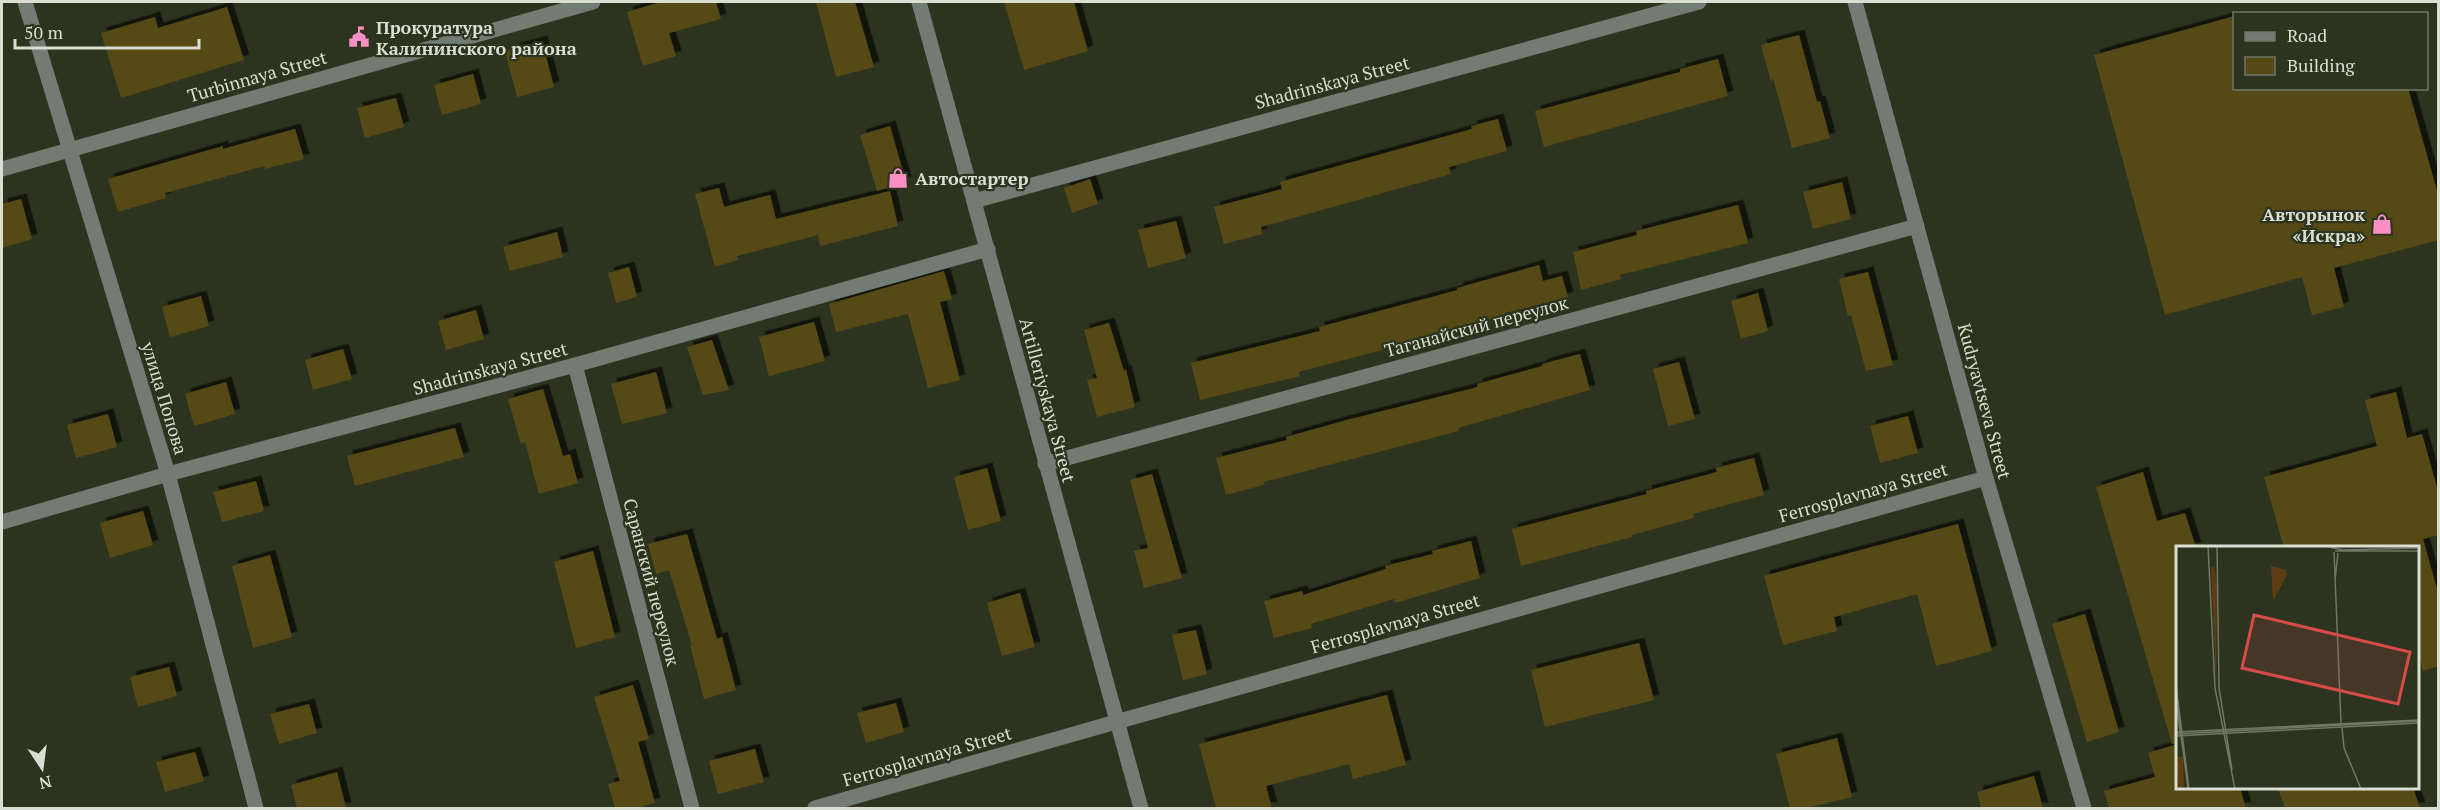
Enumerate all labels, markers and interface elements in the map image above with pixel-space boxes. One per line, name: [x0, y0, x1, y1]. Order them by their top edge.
scale bar: [15, 12, 200, 50]
legend: [2233, 12, 2428, 90]
place label: Прокуратура Калининского района: [376, 15, 577, 60]
text: 50 m: [24, 20, 64, 44]
text: Road: [2287, 23, 2327, 47]
public building icon: Прокуратура Калининского района: [347, 25, 371, 49]
street label: Turbinnaya Street: [184, 45, 330, 107]
street label: Shadrinskaya Street: [1252, 50, 1412, 114]
text: Building: [2287, 53, 2355, 77]
shop icon: Автостартер: [886, 166, 910, 190]
place label: Автостартер: [915, 166, 1028, 190]
place label: Авторынок «Искра»: [2262, 202, 2365, 247]
shop icon: Авторынок «Искра»: [2370, 212, 2394, 236]
street label: Таганайский переулок: [1381, 290, 1571, 362]
street label: Artilleriyskaya Street: [1014, 315, 1082, 485]
street label: Kudryavtseva Street: [1953, 320, 2017, 482]
street label: Shadrinskaya Street: [410, 336, 570, 400]
street label: улица Попова: [136, 338, 193, 457]
street label: Ferrosplavnaya Street: [1776, 456, 1951, 528]
street label: Саранский переулок: [618, 496, 686, 669]
inset map: [2176, 546, 2419, 789]
street label: Ferrosplavnaya Street: [1308, 587, 1483, 659]
street label: Ferrosplavnaya Street: [840, 720, 1015, 792]
north arrow: [12, 738, 72, 798]
text: N: [37, 771, 54, 795]

